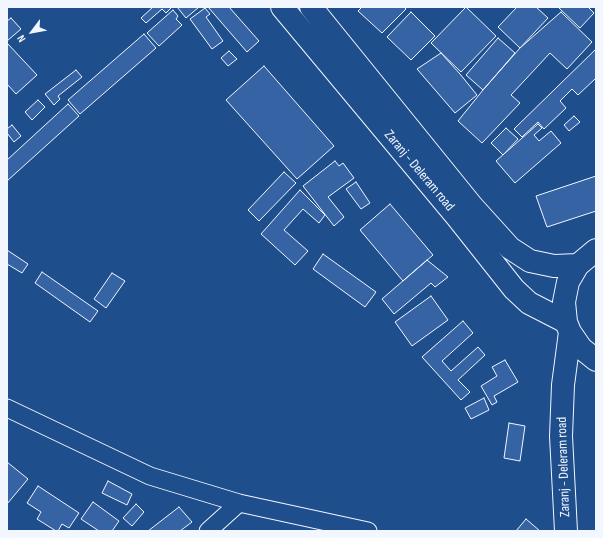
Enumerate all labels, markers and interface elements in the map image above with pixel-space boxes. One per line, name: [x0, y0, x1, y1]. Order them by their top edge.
north arrow: [12, 12, 52, 52]
text: N: [14, 33, 28, 45]
street label: Zaranj - Deleram road: [380, 127, 458, 215]
street label: Zaranj - Deleram road: [554, 417, 574, 517]

